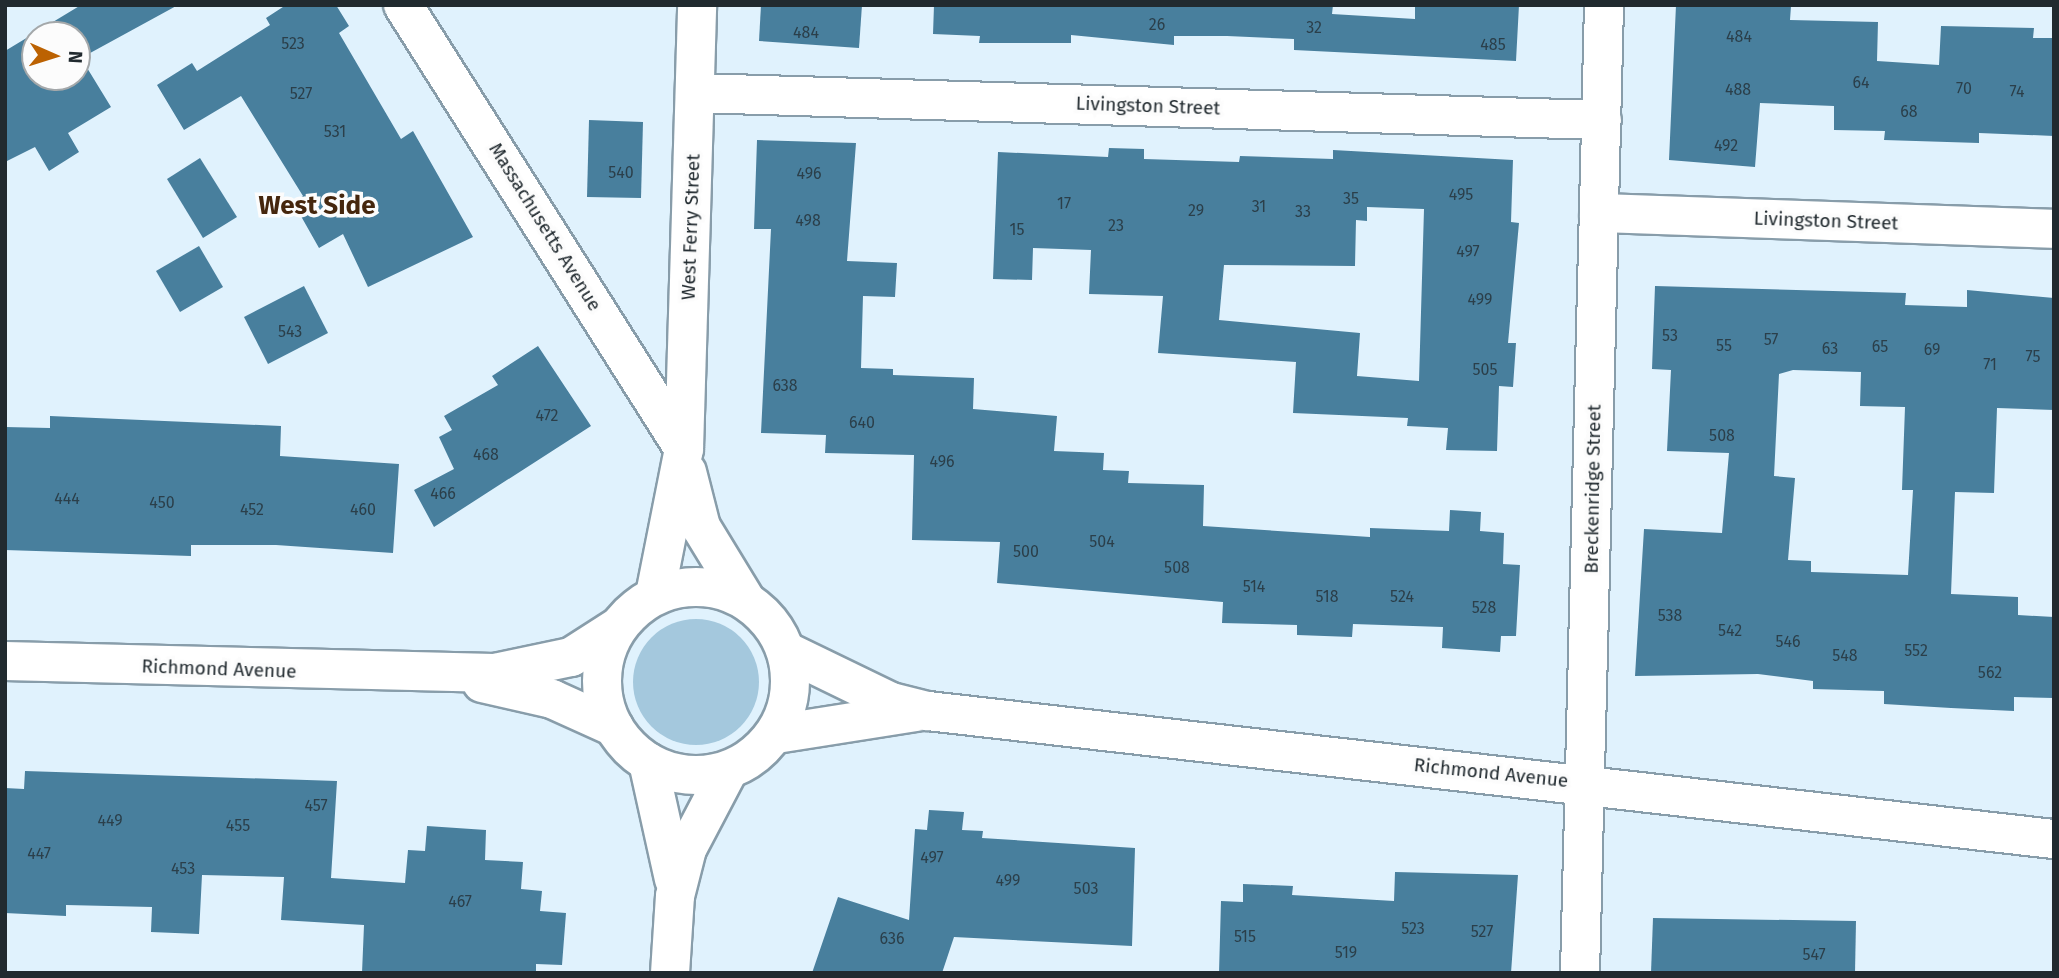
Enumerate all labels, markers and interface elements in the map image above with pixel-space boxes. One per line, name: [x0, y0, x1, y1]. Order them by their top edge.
house number: 26: [1149, 15, 1165, 35]
house number: 32: [1306, 18, 1322, 38]
north arrow: [21, 21, 91, 91]
house number: 484: [793, 23, 819, 43]
house number: 484: [1726, 27, 1752, 47]
house number: 523: [281, 34, 305, 54]
house number: 485: [1480, 35, 1506, 55]
text: N: [64, 50, 87, 64]
house number: 64: [1852, 73, 1870, 93]
house number: 70: [1956, 79, 1972, 99]
house number: 488: [1725, 80, 1751, 100]
house number: 74: [2010, 82, 2024, 102]
house number: 527: [290, 84, 312, 104]
street label: Livingston Street: [1075, 92, 1221, 120]
house number: 68: [1900, 102, 1918, 122]
house number: 531: [324, 122, 346, 142]
house number: 492: [1714, 136, 1738, 156]
street label: Massachusetts Avenue: [484, 139, 606, 315]
street label: West Ferry Street: [677, 154, 705, 300]
house number: 540: [608, 163, 634, 183]
house number: 496: [796, 164, 822, 184]
house number: 495: [1449, 185, 1473, 205]
house number: 35: [1343, 189, 1359, 209]
district label: West Side: [258, 190, 376, 222]
house number: 17: [1057, 194, 1071, 214]
house number: 31: [1252, 197, 1266, 217]
house number: 29: [1188, 201, 1204, 221]
house number: 33: [1295, 202, 1311, 222]
street label: Livingston Street: [1753, 207, 1899, 235]
house number: 498: [795, 211, 821, 231]
house number: 23: [1108, 216, 1124, 236]
house number: 15: [1010, 220, 1024, 240]
house number: 497: [1456, 242, 1480, 262]
house number: 499: [1468, 290, 1492, 310]
house number: 543: [278, 322, 302, 342]
house number: 53: [1662, 326, 1678, 346]
house number: 57: [1764, 330, 1778, 350]
house number: 55: [1716, 336, 1732, 356]
house number: 65: [1872, 337, 1888, 357]
house number: 63: [1822, 339, 1838, 359]
house number: 69: [1924, 340, 1940, 360]
house number: 75: [2026, 347, 2040, 367]
house number: 71: [1983, 355, 1997, 375]
house number: 505: [1473, 360, 1497, 380]
house number: 638: [772, 376, 798, 396]
street label: Breckenridge Street: [1580, 404, 1606, 574]
house number: 472: [536, 406, 558, 426]
house number: 640: [849, 413, 875, 433]
house number: 508: [1709, 426, 1735, 446]
house number: 468: [473, 445, 499, 465]
house number: 496: [929, 452, 955, 472]
house number: 466: [430, 484, 456, 504]
house number: 444: [54, 489, 80, 509]
house number: 450: [149, 493, 175, 513]
house number: 452: [240, 500, 264, 520]
house number: 460: [350, 500, 376, 520]
house number: 504: [1089, 532, 1115, 552]
house number: 500: [1013, 542, 1039, 562]
house number: 508: [1164, 558, 1190, 578]
house number: 514: [1243, 577, 1265, 597]
house number: 518: [1316, 587, 1338, 607]
house number: 524: [1390, 587, 1414, 607]
house number: 528: [1472, 598, 1496, 618]
house number: 538: [1658, 606, 1682, 626]
house number: 542: [1718, 621, 1742, 641]
house number: 546: [1775, 632, 1801, 652]
house number: 552: [1904, 641, 1928, 661]
house number: 548: [1832, 646, 1858, 666]
street label: Richmond Avenue: [141, 655, 297, 683]
house number: 562: [1978, 663, 2002, 683]
street label: Richmond Avenue: [1413, 754, 1569, 792]
house number: 457: [304, 796, 328, 816]
house number: 449: [97, 811, 123, 831]
house number: 455: [226, 816, 250, 836]
house number: 447: [27, 844, 51, 864]
house number: 497: [920, 848, 944, 868]
house number: 453: [171, 859, 195, 879]
house number: 499: [996, 871, 1020, 891]
house number: 503: [1074, 879, 1098, 899]
house number: 467: [448, 892, 472, 912]
house number: 523: [1401, 919, 1425, 939]
house number: 527: [1471, 922, 1493, 942]
house number: 515: [1234, 927, 1256, 947]
house number: 636: [880, 929, 904, 949]
house number: 519: [1335, 943, 1357, 963]
house number: 547: [1802, 945, 1826, 965]

